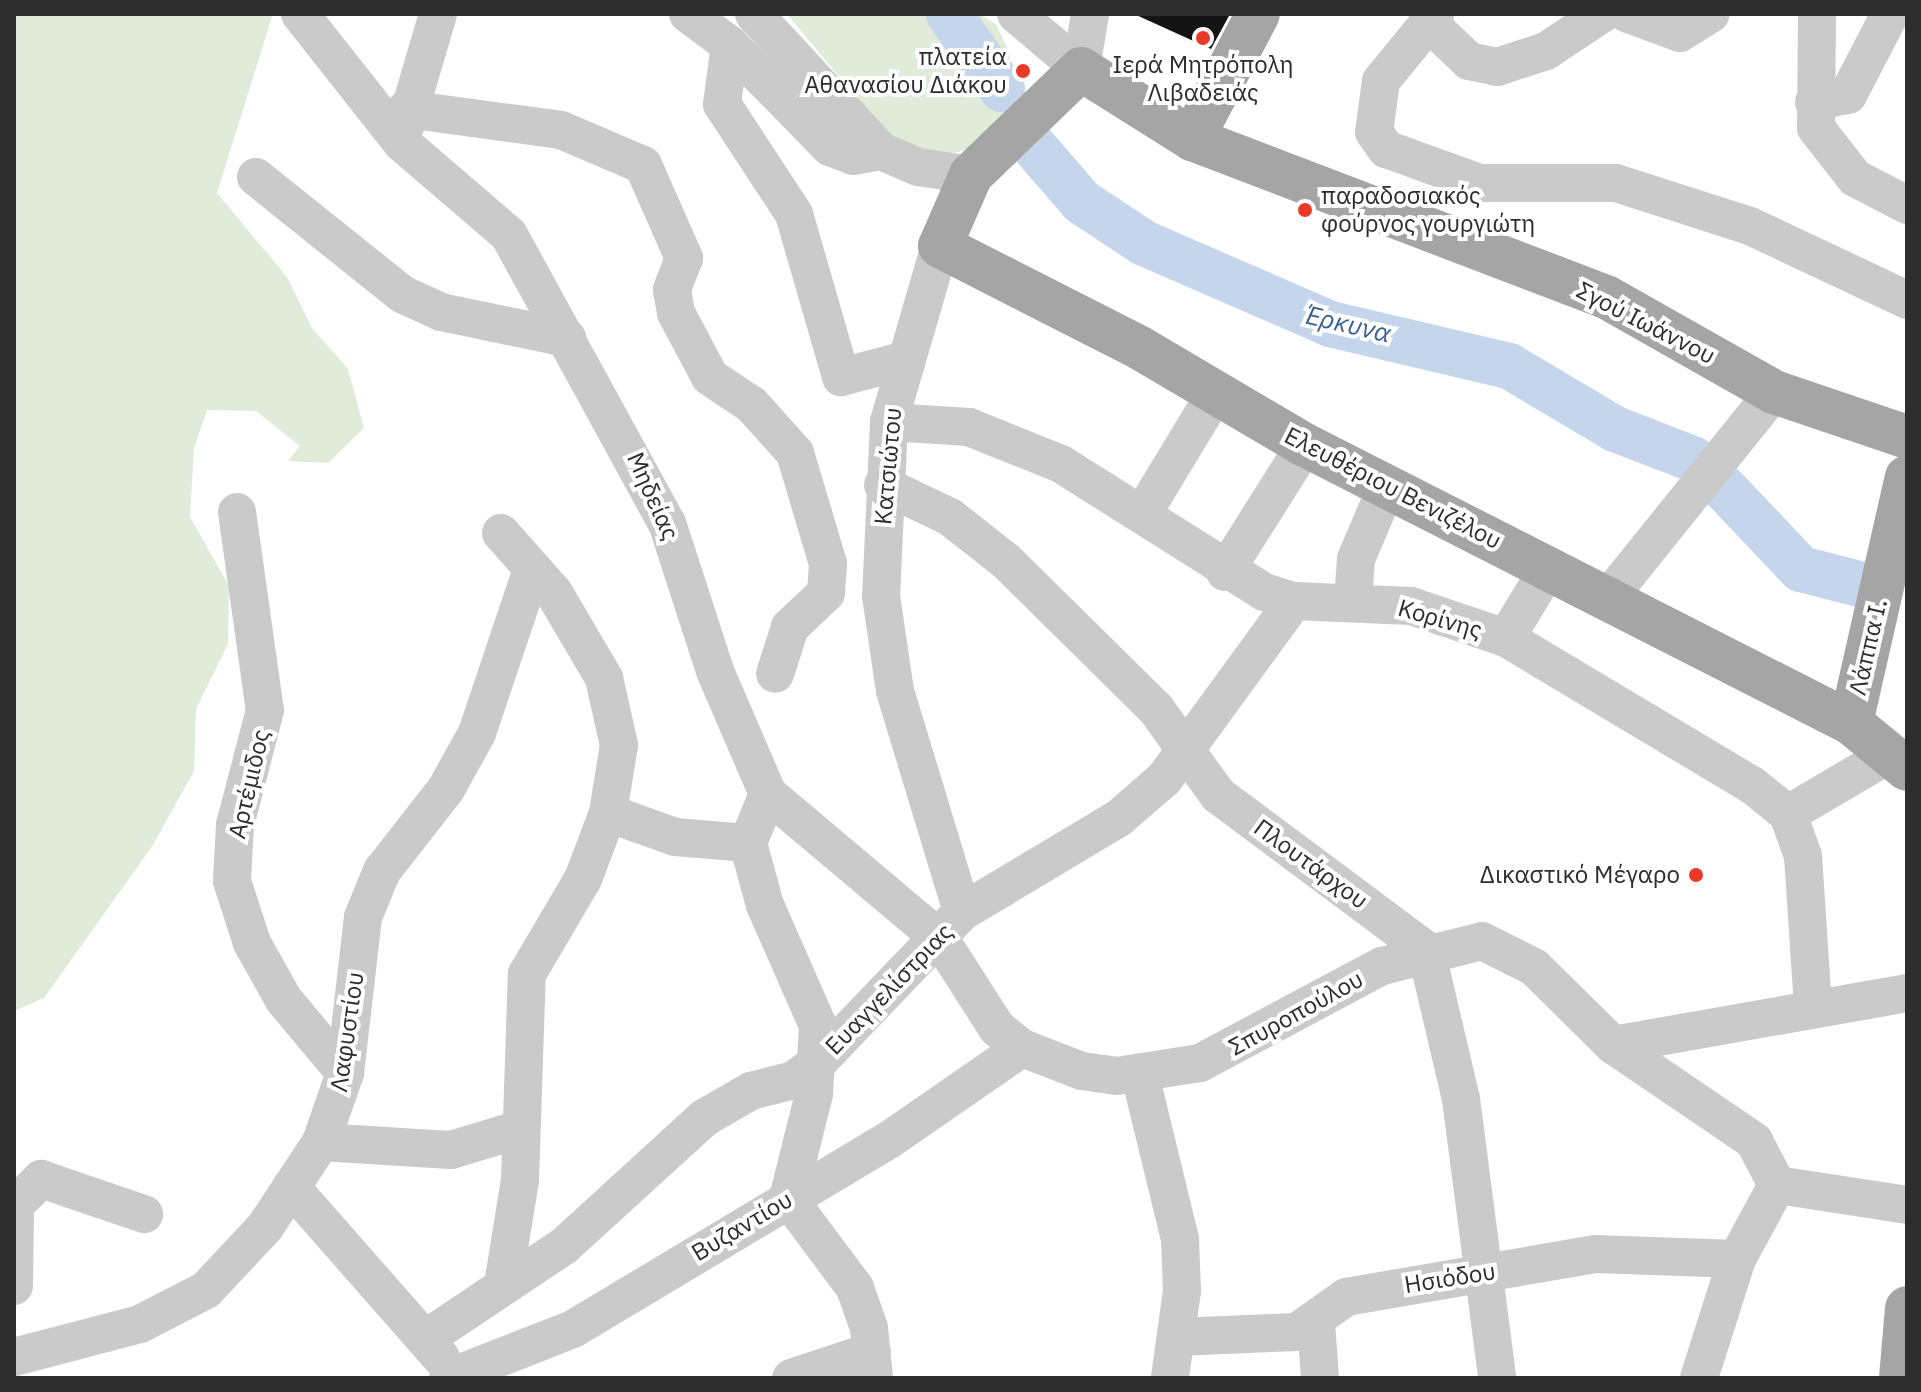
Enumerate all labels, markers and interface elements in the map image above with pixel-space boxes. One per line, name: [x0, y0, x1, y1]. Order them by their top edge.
marker: Ιερά Μητρόπολη Λιβαδειάς: [1194, 29, 1212, 47]
place label: πλατεία Αθανασίου Διάκου: [804, 43, 1007, 99]
place label: Ιερά Μητρόπολη Λιβαδειάς: [1113, 51, 1293, 107]
marker: πλατεία Αθανασίου Διάκου: [1014, 62, 1032, 80]
place label: παραδοσιακός φούρνος γουργιώτη: [1321, 182, 1535, 238]
marker: παραδοσιακός φούρνος γουργιώτη: [1296, 201, 1314, 219]
street label: Σγού Ιωάννου: [1572, 276, 1720, 370]
water label: Έρκυνα: [1302, 299, 1394, 349]
street label: Κατσιώτου: [869, 406, 907, 526]
street label: Ελευθέριου Βενιζέλου: [1280, 421, 1506, 555]
street label: Μηδείας: [621, 448, 685, 544]
street label: Κορίνης: [1395, 593, 1485, 645]
street label: Λάππα Ι.: [1843, 596, 1893, 698]
street label: Αρτέμιδος: [222, 727, 276, 841]
street label: Πλουτάρχου: [1248, 813, 1374, 915]
place label: Δικαστικό Μέγαρο: [1480, 861, 1680, 889]
marker: Δικαστικό Μέγαρο: [1687, 866, 1705, 884]
street label: Ευαγγελίστριας: [819, 917, 959, 1061]
street label: Σπυροπούλου: [1224, 964, 1368, 1062]
street label: Λαφυστίου: [324, 970, 370, 1094]
street label: Βυζαντίου: [686, 1185, 798, 1267]
street label: Ησιόδου: [1402, 1257, 1498, 1299]

